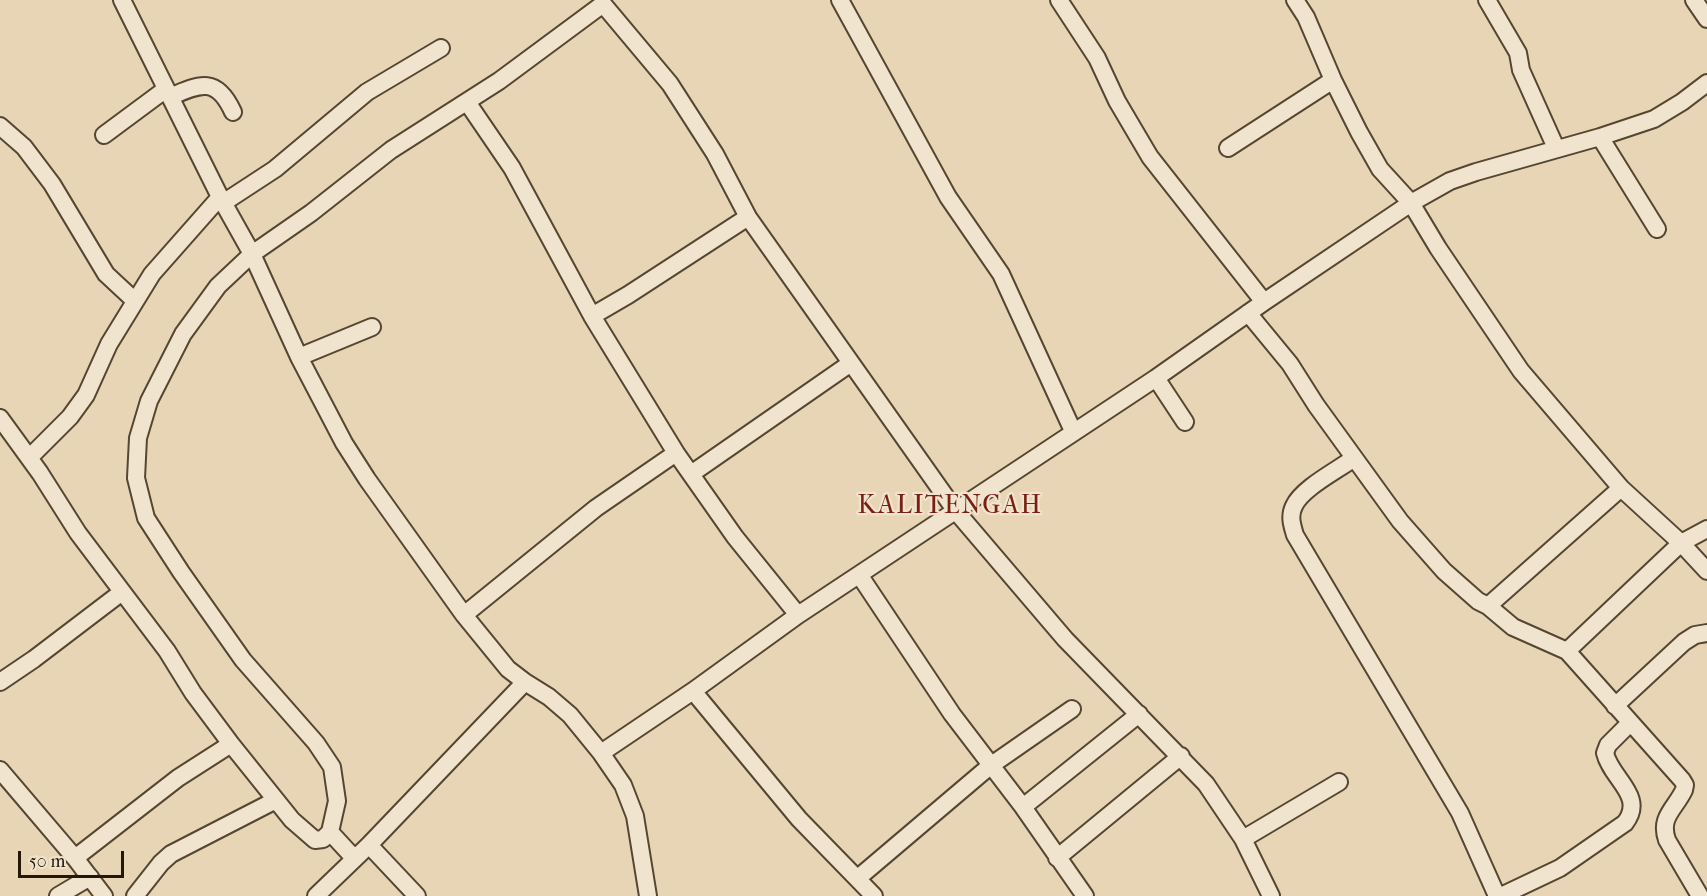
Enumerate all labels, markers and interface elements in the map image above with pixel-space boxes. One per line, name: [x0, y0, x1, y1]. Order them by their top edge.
district label: KALITENGAH: [857, 491, 1043, 523]
scale bar: [21, 839, 128, 877]
text: 50 m: [29, 851, 65, 872]

